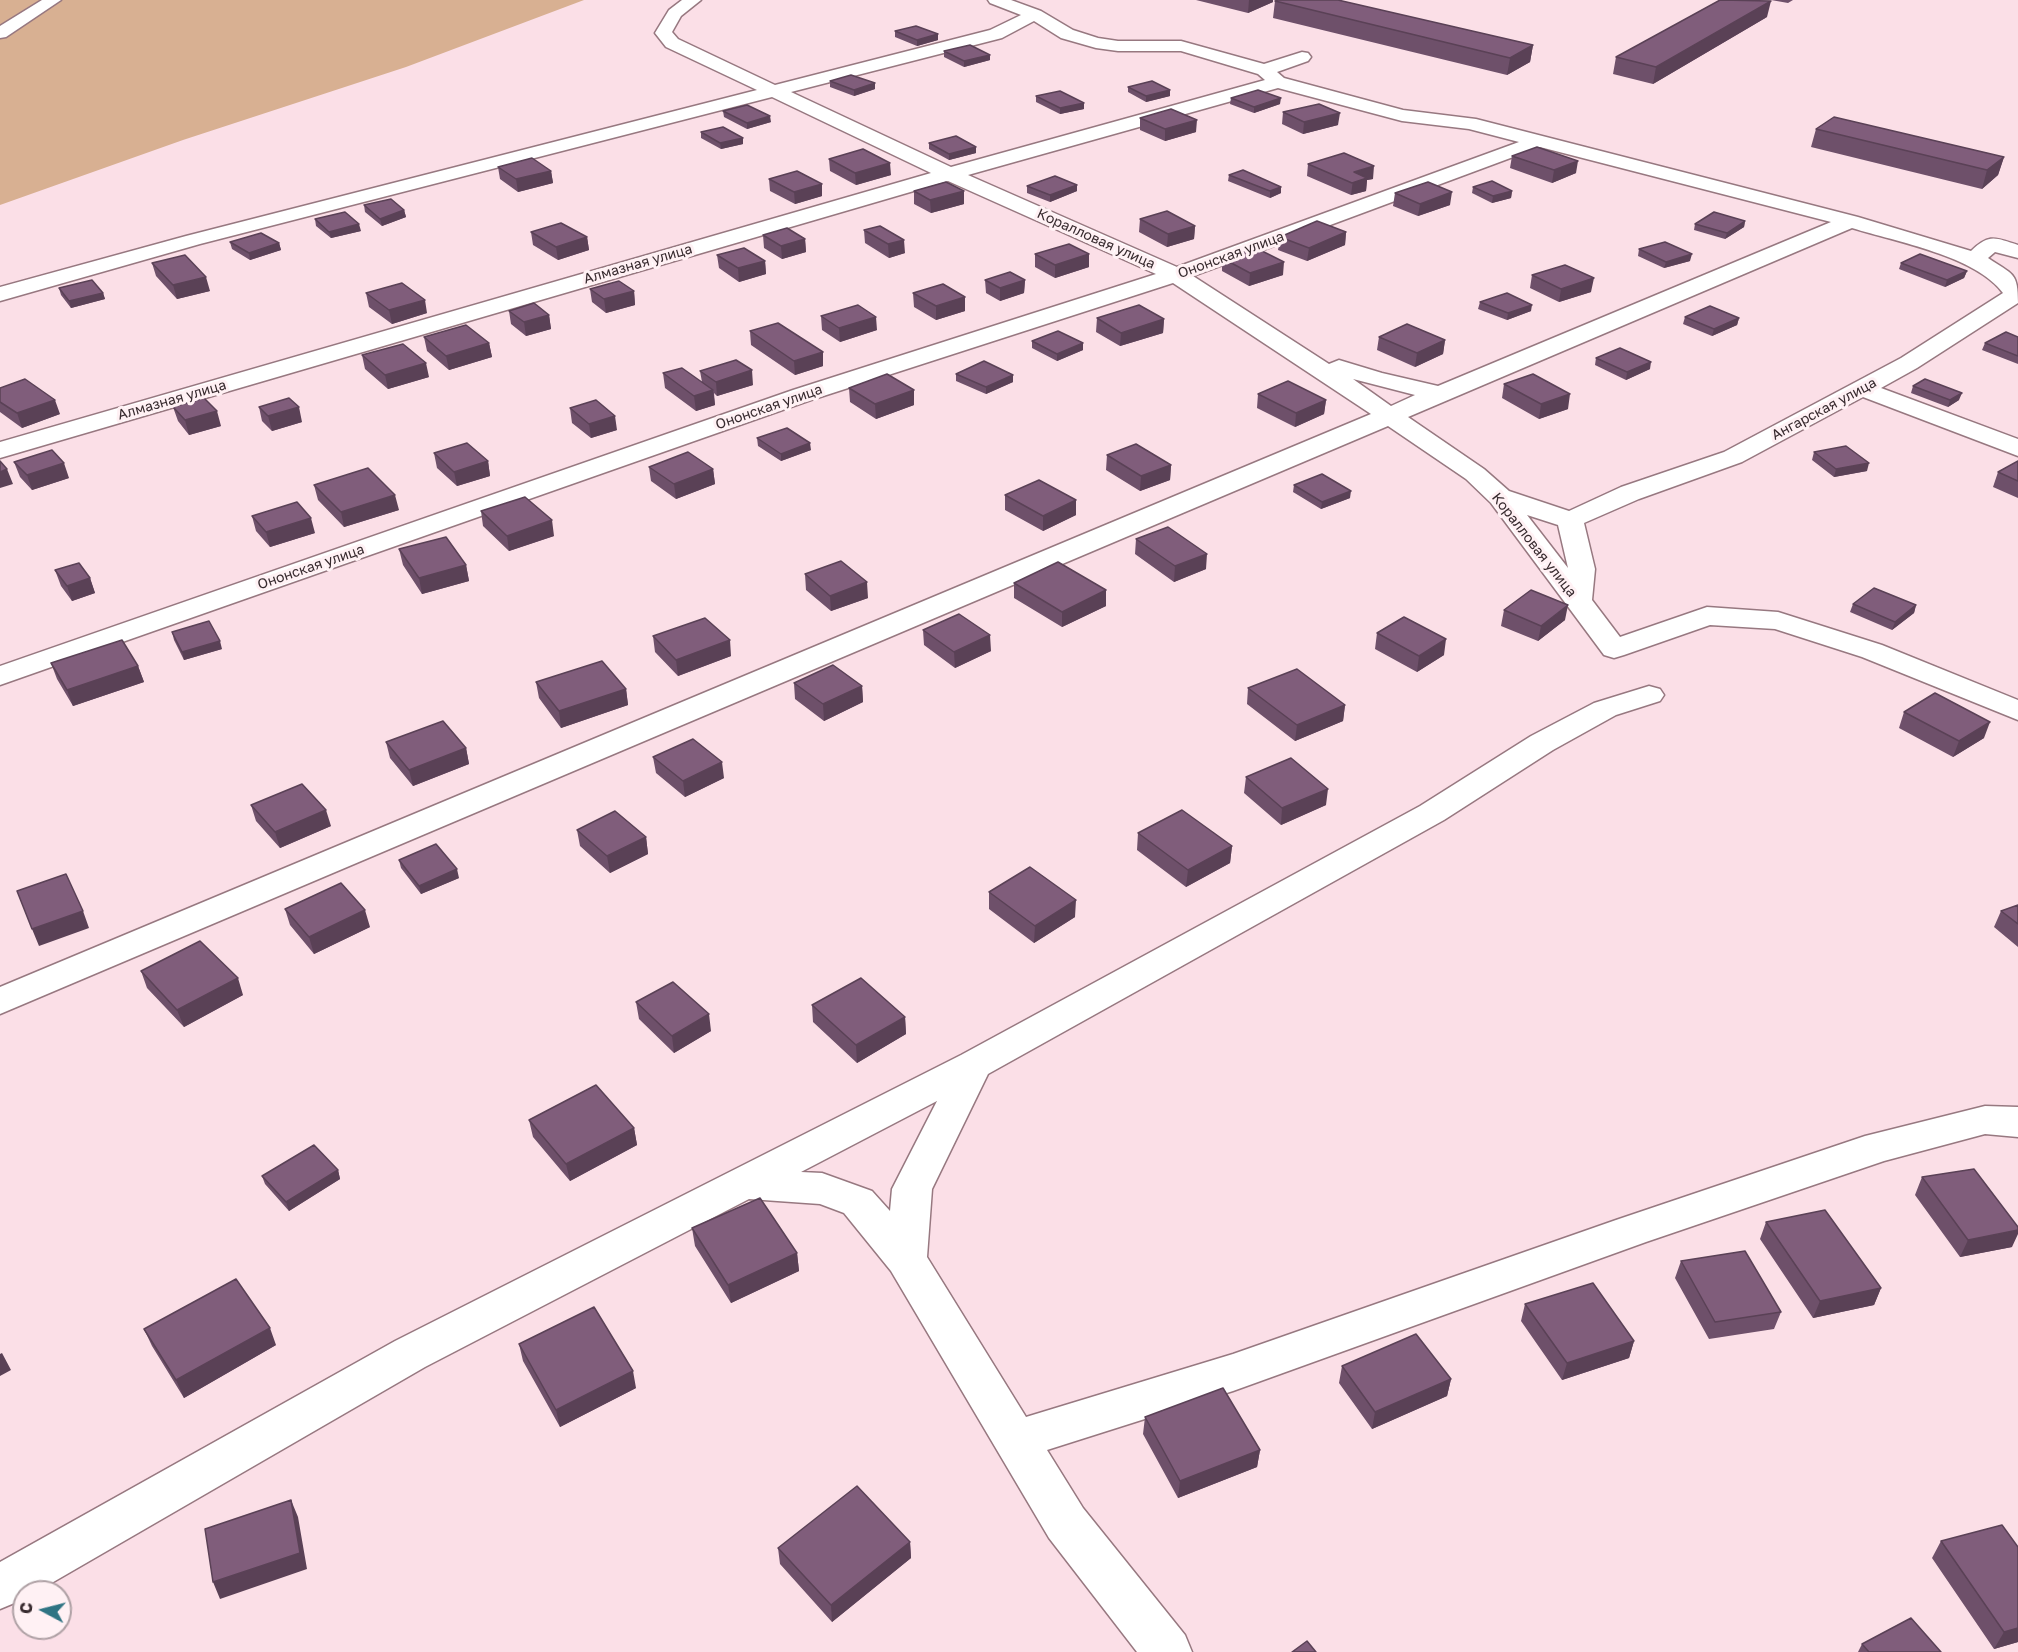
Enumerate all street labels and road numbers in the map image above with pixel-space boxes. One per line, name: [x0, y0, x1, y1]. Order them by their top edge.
street label: Коралловая улица: [1034, 205, 1158, 273]
street label: Ононская улица: [1176, 228, 1286, 282]
street label: Алмазная улица: [582, 240, 694, 288]
street label: Ангарская улица: [1769, 374, 1879, 444]
street label: Алмазная улица: [116, 376, 228, 424]
street label: Ононская улица: [713, 381, 825, 433]
street label: Коралловая улица: [1488, 490, 1580, 600]
street label: Ононская улица: [255, 541, 367, 593]

